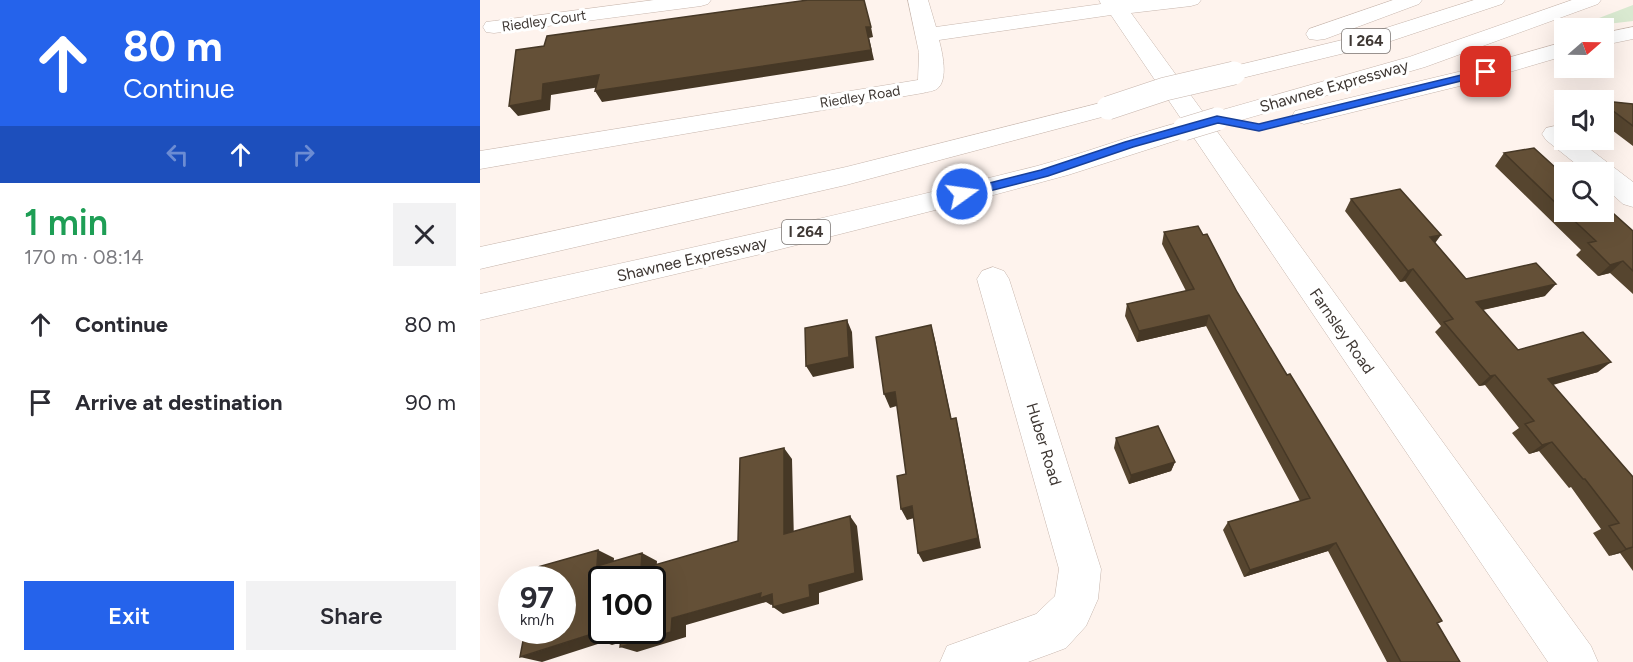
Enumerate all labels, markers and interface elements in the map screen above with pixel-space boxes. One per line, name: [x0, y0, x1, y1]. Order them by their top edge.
street label: Riedley Court: [501, 7, 587, 35]
north arrow: [1554, 18, 1614, 78]
map controls: [1554, 18, 1614, 222]
text: 80 m: [123, 21, 223, 72]
icon: ahead: [24, 24, 102, 102]
road number: I 264: [1342, 29, 1390, 53]
pin: [1460, 46, 1511, 97]
street label: Shawnee Expressway: [1257, 55, 1411, 116]
icon: arrive: [1469, 55, 1502, 88]
text: Continue: [123, 72, 235, 105]
street label: Riedley Road: [818, 82, 902, 112]
button: sound: [1554, 90, 1614, 150]
icon: left: [161, 138, 194, 171]
icon: ahead: [224, 138, 257, 171]
icon: right: [287, 138, 320, 171]
position arrow: [930, 162, 994, 226]
button: search: [1554, 162, 1614, 222]
text: 1 min: [24, 201, 108, 244]
button: close: [393, 203, 456, 266]
road number: I 264: [782, 220, 830, 244]
street label: Shawnee Expressway: [615, 232, 770, 286]
text: 170 m · 08:14: [24, 245, 144, 269]
street label: Farnsley Road: [1306, 285, 1378, 377]
icon: ahead: [24, 308, 57, 341]
text: Continue: [75, 311, 168, 338]
text: 80 m: [404, 311, 456, 338]
icon: arrive: [24, 386, 57, 419]
text: Arrive at destination: [75, 389, 283, 416]
text: 90 m: [405, 389, 456, 416]
street label: Huber Road: [1022, 400, 1066, 488]
speed limit sign: 100: [588, 566, 666, 644]
text: 97: [520, 579, 554, 616]
button: Exit: [24, 581, 234, 650]
button: Share: [246, 581, 456, 650]
text: km/h: [520, 611, 554, 629]

